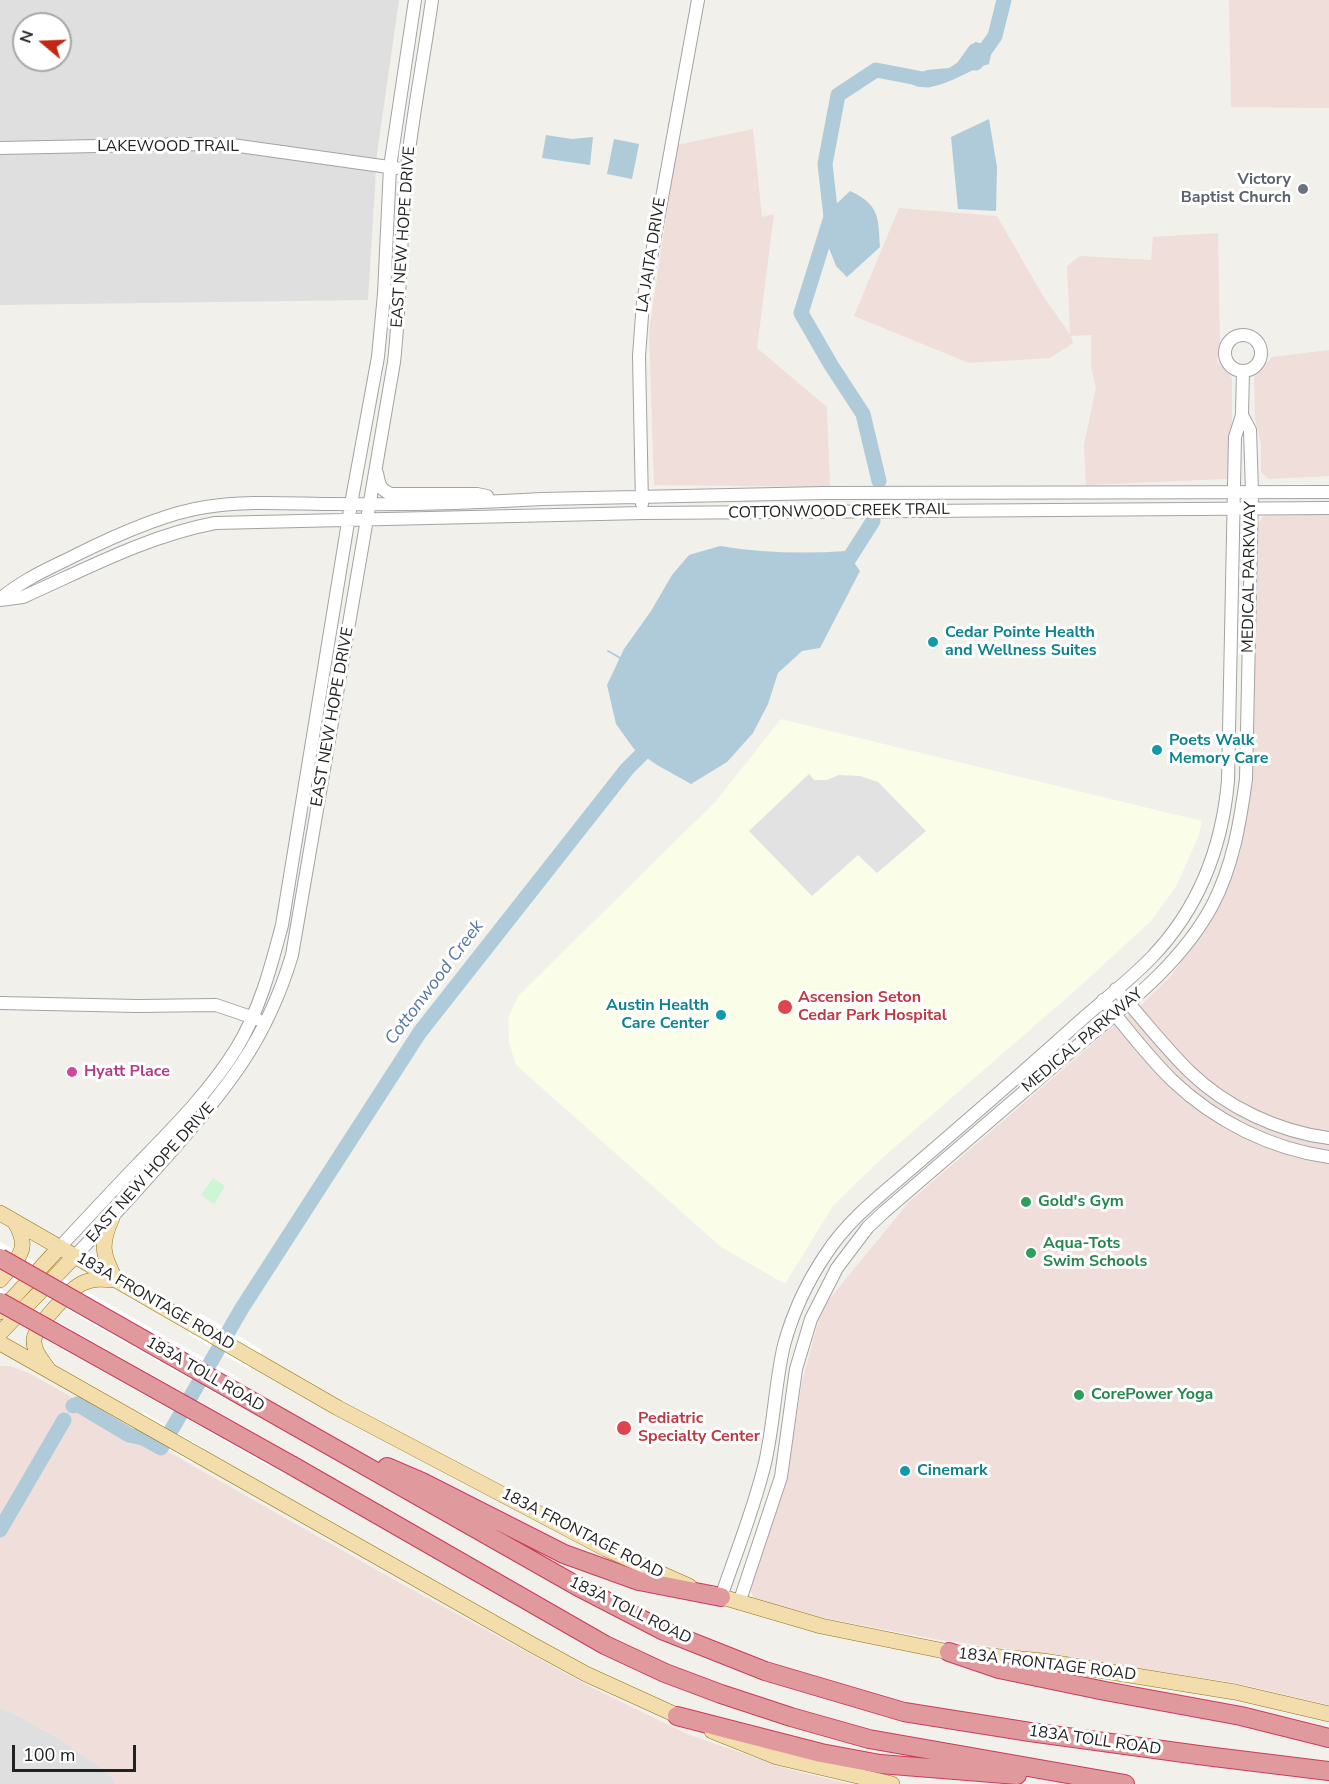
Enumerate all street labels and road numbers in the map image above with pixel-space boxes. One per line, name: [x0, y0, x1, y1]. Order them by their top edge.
street label: LAKEWOOD TRAIL: [97, 137, 239, 157]
street label: EAST NEW HOPE DRIVE: [388, 146, 420, 328]
street label: LA JAITA DRIVE: [633, 196, 671, 314]
street label: COTTONWOOD CREEK TRAIL: [728, 500, 950, 524]
street label: MEDICAL PARKWAY: [1239, 501, 1261, 653]
street label: EAST NEW HOPE DRIVE: [308, 626, 358, 808]
street label: MEDICAL PARKWAY: [1019, 985, 1147, 1097]
street label: EAST NEW HOPE DRIVE: [83, 1099, 219, 1247]
street label: 183A FRONTAGE ROAD: [73, 1249, 237, 1355]
street label: 183A TOLL ROAD: [142, 1333, 268, 1417]
street label: 183A FRONTAGE ROAD: [498, 1485, 666, 1583]
street label: 183A TOLL ROAD: [566, 1573, 694, 1649]
street label: 183A FRONTAGE ROAD: [957, 1645, 1137, 1685]
street label: 183A TOLL ROAD: [1028, 1722, 1162, 1760]

